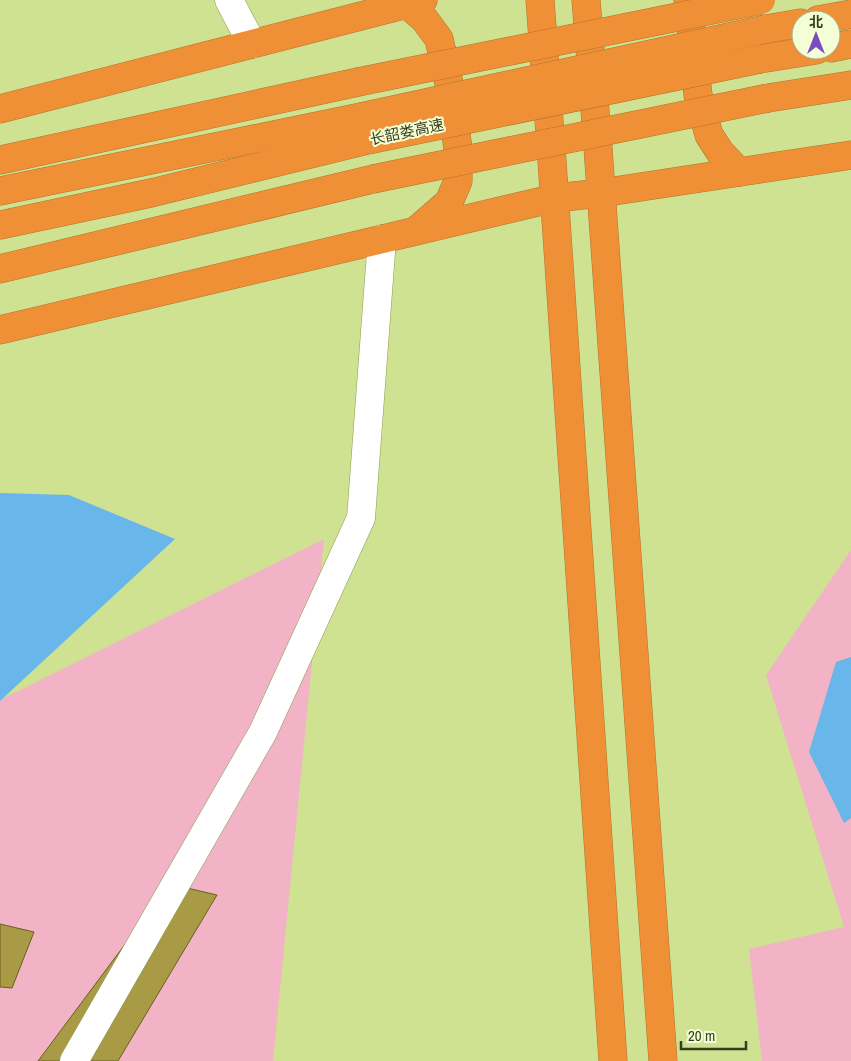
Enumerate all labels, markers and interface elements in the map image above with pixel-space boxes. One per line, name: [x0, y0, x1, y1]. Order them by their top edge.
north arrow: [791, 10, 841, 60]
text: 北: [809, 13, 823, 31]
street label: 长韶娄高速: [368, 113, 446, 150]
scale bar: [681, 1018, 746, 1050]
text: 20 m: [688, 1025, 715, 1046]

